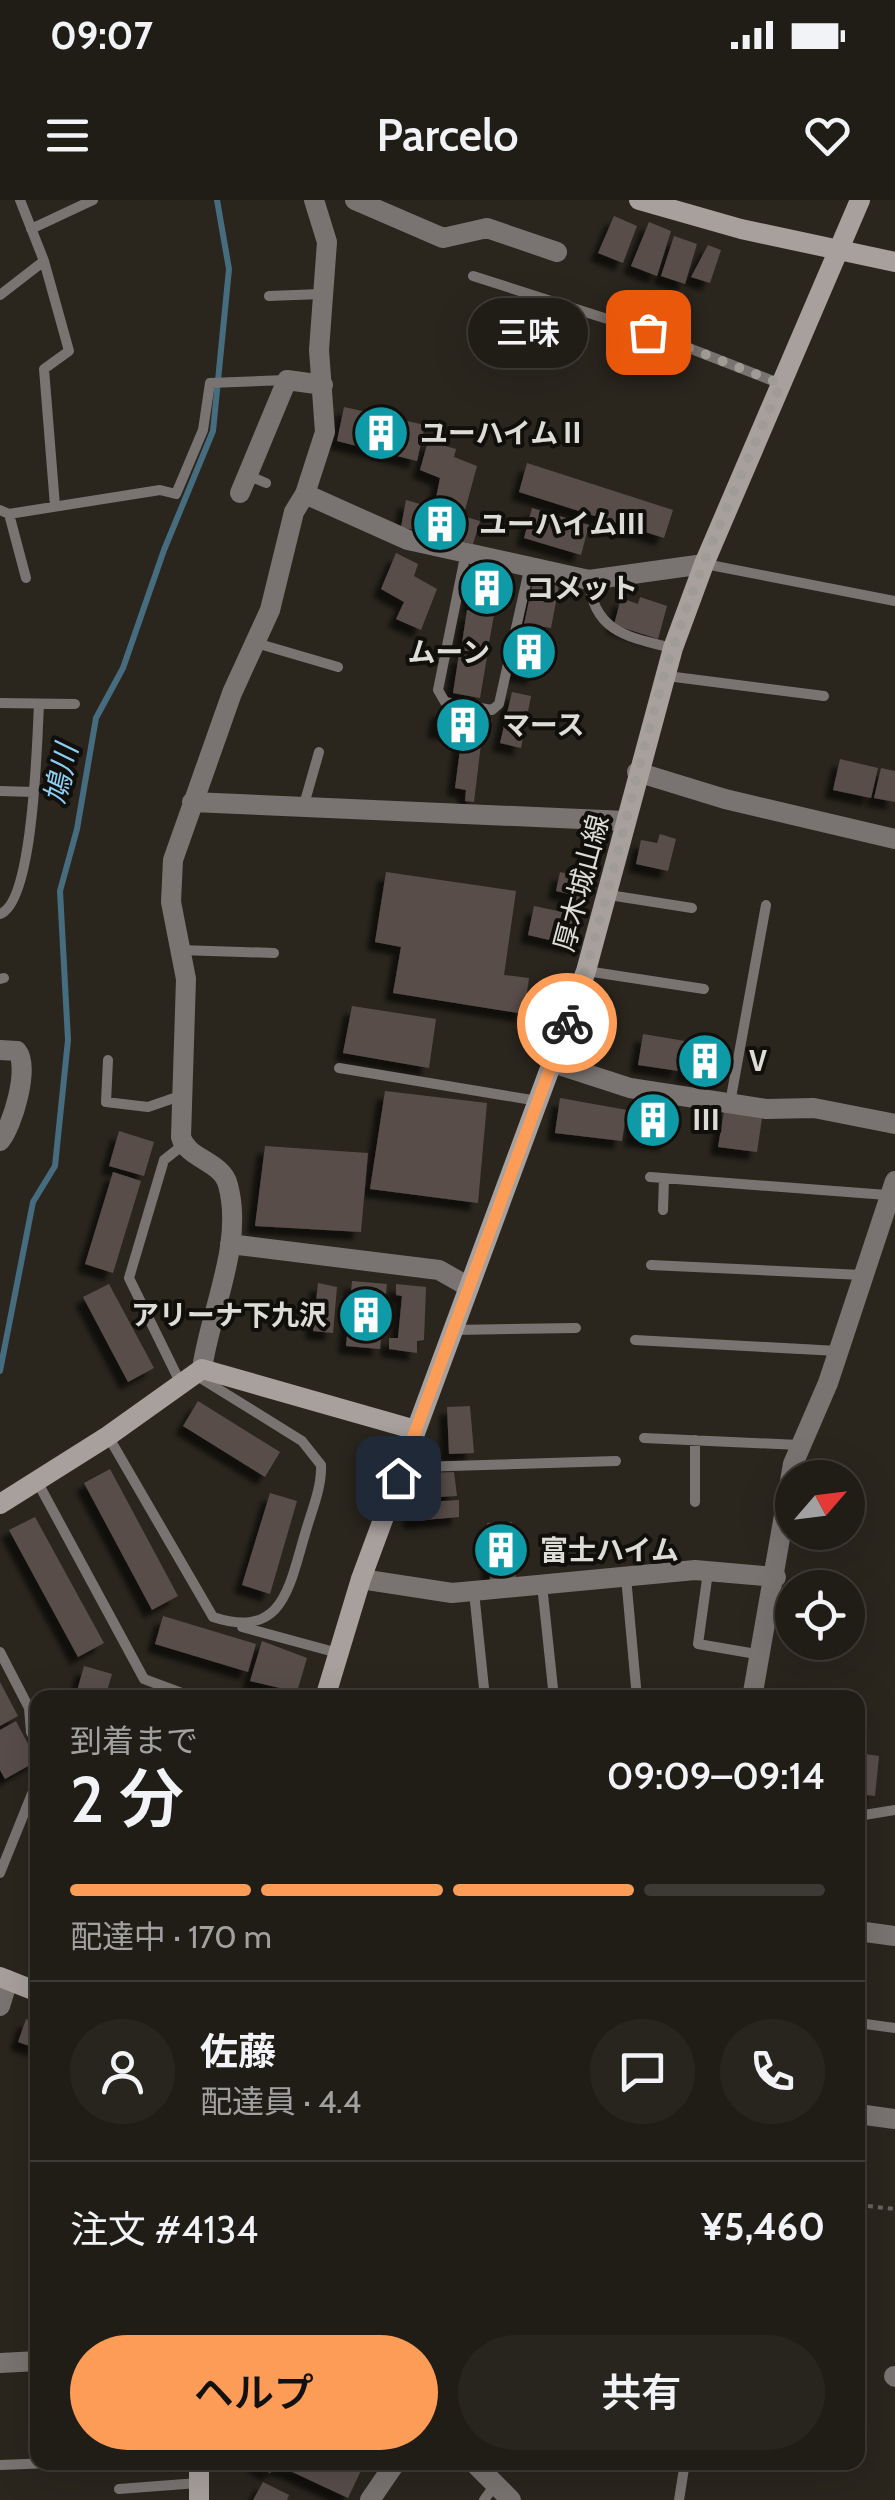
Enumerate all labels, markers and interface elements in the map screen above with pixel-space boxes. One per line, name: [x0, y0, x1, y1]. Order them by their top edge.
text: 09:07: [50, 12, 153, 59]
icon: menu: [40, 108, 95, 163]
text: Parcelo: [377, 108, 518, 162]
icon: heart: [800, 108, 855, 163]
pin: [606, 290, 691, 375]
callout: 三味: [468, 297, 588, 367]
icon: bag: [621, 305, 676, 360]
text: 三味: [496, 313, 560, 352]
building icon: ユーハイムⅡ: [351, 403, 411, 463]
place label: ユーハイムⅡ: [420, 416, 586, 450]
building icon: ユーハイムⅢ: [410, 494, 470, 554]
place label: ユーハイムⅢ: [479, 507, 645, 541]
building icon: コメット: [457, 558, 517, 618]
place label: コメット: [526, 571, 638, 605]
building icon: ムーン: [499, 622, 559, 682]
place label: ムーン: [407, 635, 490, 669]
building icon: マース: [433, 695, 493, 755]
place label: マース: [502, 708, 585, 742]
water label: 鳩川: [37, 738, 86, 807]
street label: 厚木城山線: [546, 811, 616, 955]
courier: [517, 973, 617, 1073]
icon: bike: [540, 996, 595, 1051]
building icon: Ⅴ: [675, 1031, 735, 1091]
place label: Ⅴ: [744, 1044, 772, 1078]
building icon: Ⅲ: [623, 1090, 683, 1150]
place label: Ⅲ: [692, 1103, 720, 1137]
building icon: アリーナ下九沢: [336, 1285, 396, 1345]
place label: アリーナ下九沢: [131, 1298, 327, 1332]
pin: [356, 1436, 441, 1521]
icon: home: [371, 1451, 426, 1506]
north arrow: [775, 1460, 865, 1550]
map controls: [775, 1460, 865, 1660]
building icon: 富士ハイム: [471, 1520, 531, 1580]
place label: 富士ハイム: [540, 1533, 679, 1567]
button: locate: [775, 1570, 865, 1660]
text: 到着まで: [70, 1721, 198, 1760]
text: 09:09–09:14: [607, 1752, 825, 1799]
text: 2 分: [70, 1759, 184, 1838]
text: 配達中 · 170 m: [70, 1917, 272, 1956]
button: person: [70, 2019, 175, 2124]
button: chat: [590, 2019, 695, 2124]
button: phone: [720, 2019, 825, 2124]
text: 佐藤: [200, 2028, 276, 2075]
text: 配達員 · 4.4: [200, 2082, 361, 2121]
text: ¥5,460: [701, 2203, 825, 2250]
text: 注文 #4134: [70, 2206, 258, 2253]
button: ヘルプ: [70, 2335, 438, 2450]
button: 共有: [458, 2335, 825, 2450]

